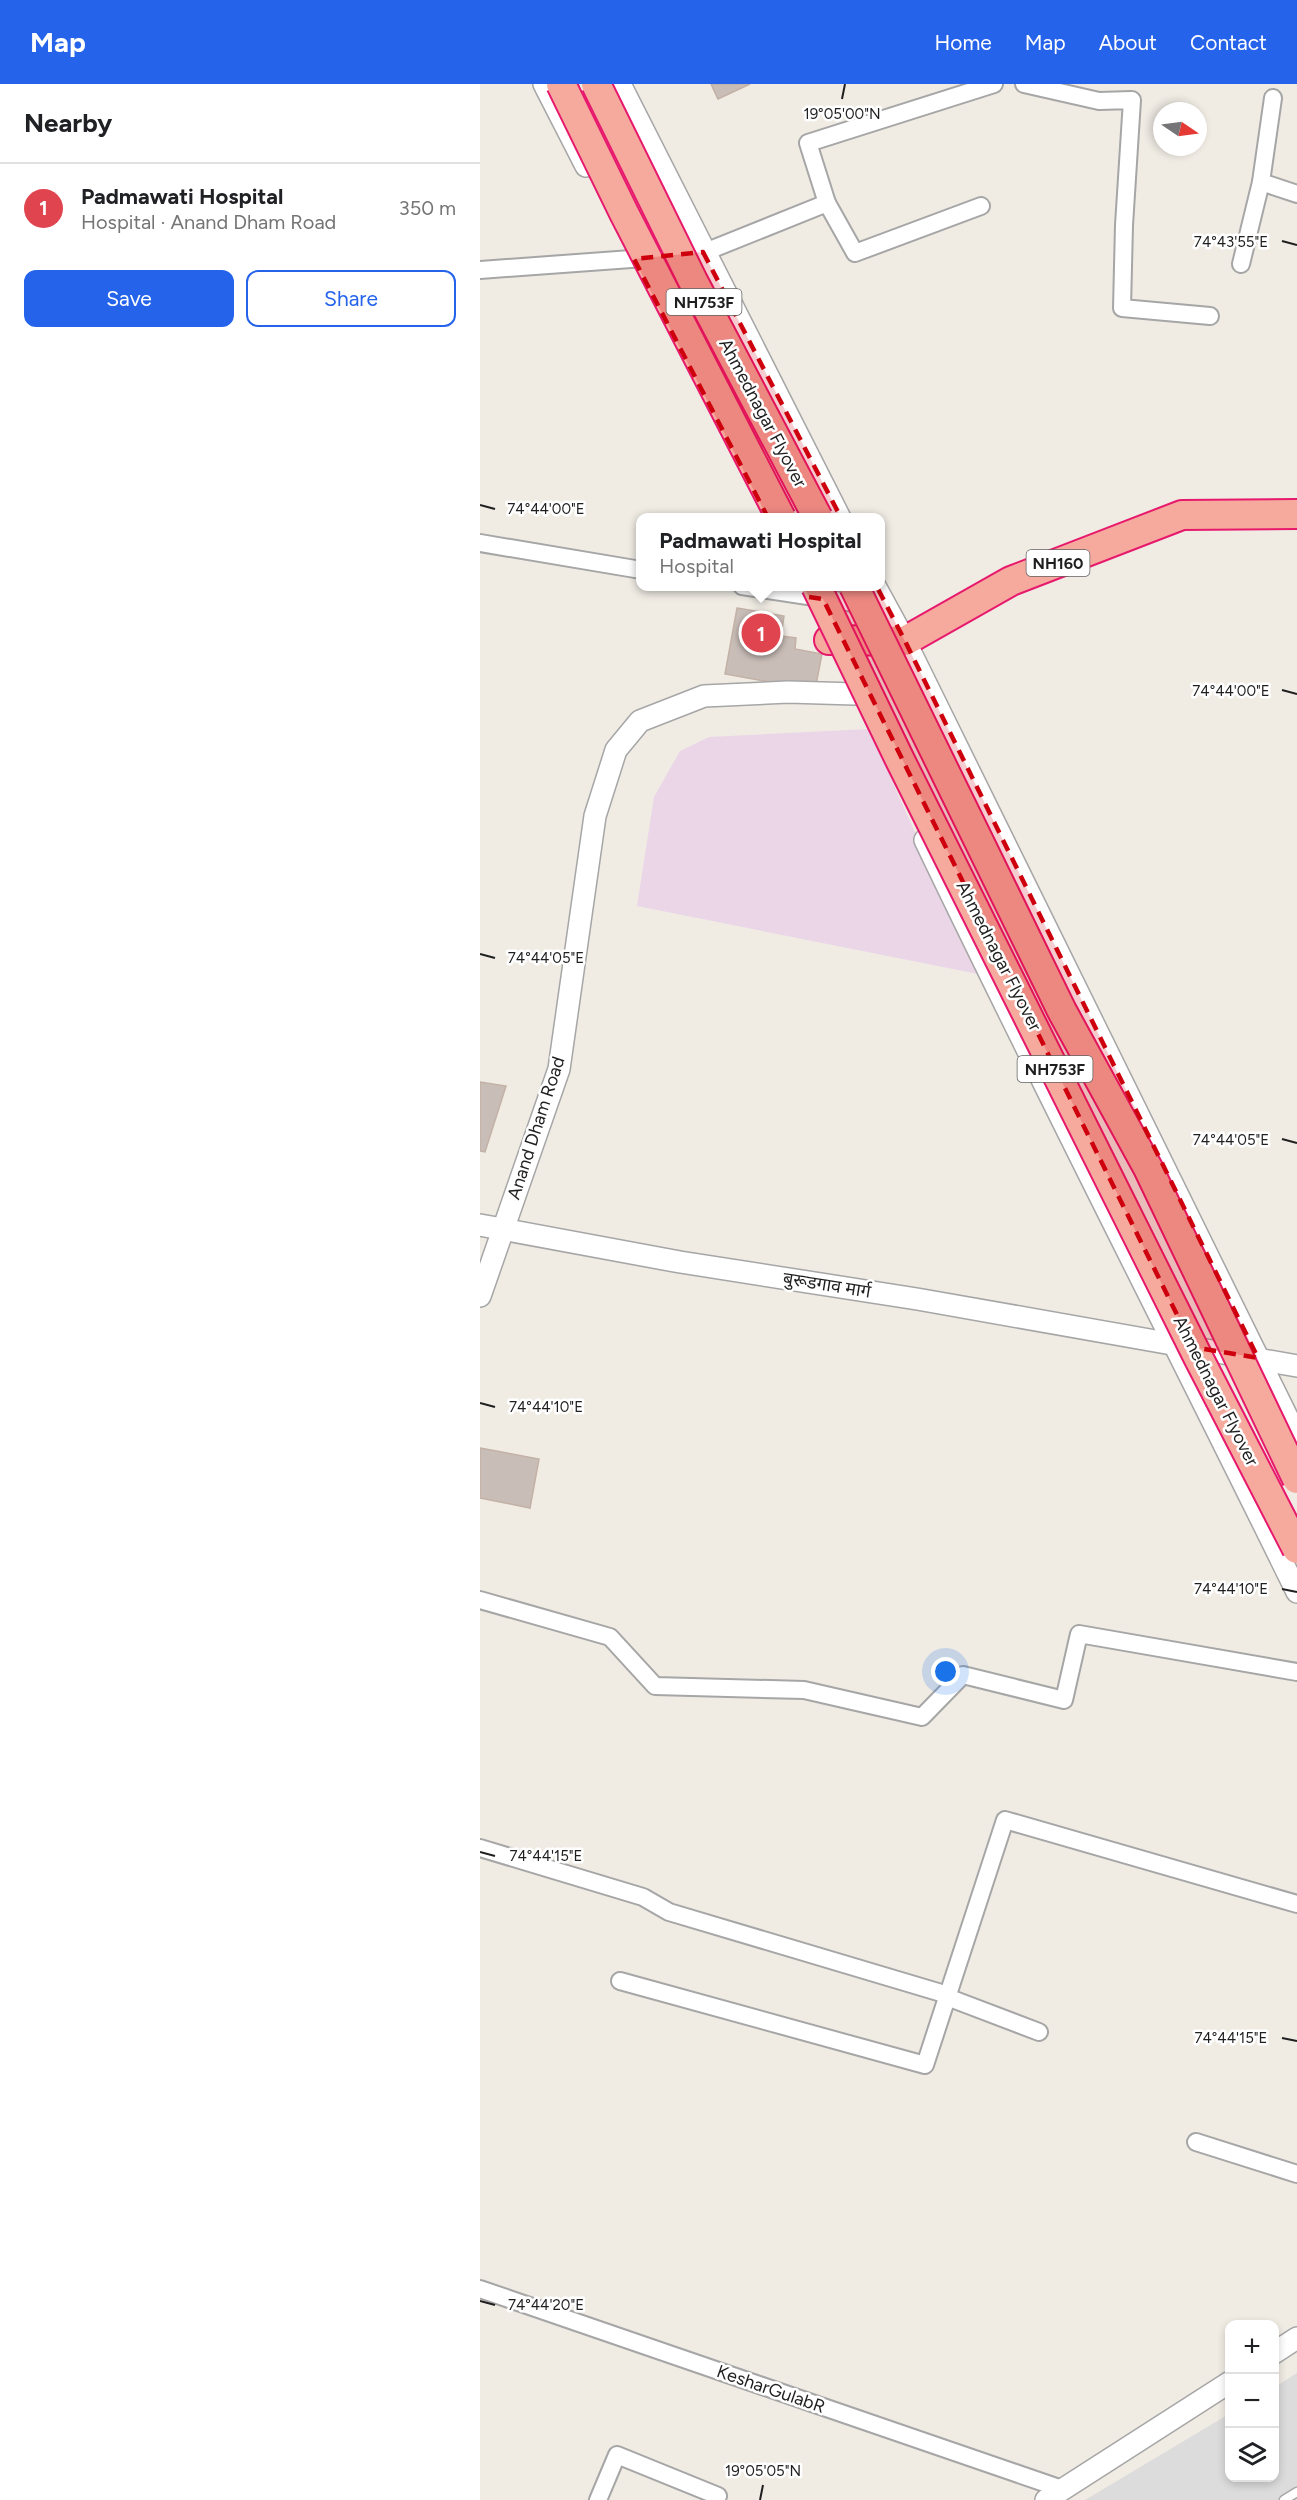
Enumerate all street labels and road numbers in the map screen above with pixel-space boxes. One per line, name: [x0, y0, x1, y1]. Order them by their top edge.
road number: NH753F: [666, 289, 742, 315]
street label: Ahmednagar Flyover: [714, 335, 812, 491]
road number: NH160: [1026, 550, 1090, 576]
street label: Ahmednagar Flyover: [952, 877, 1046, 1035]
street label: Anand Dham Road: [502, 1054, 570, 1202]
road number: NH753F: [1018, 1056, 1092, 1082]
street label: बुरूडगाव मार्ग: [781, 1267, 874, 1304]
street label: Ahmednagar Flyover: [1169, 1312, 1263, 1470]
street label: KesharGulabR: [714, 2360, 828, 2418]

